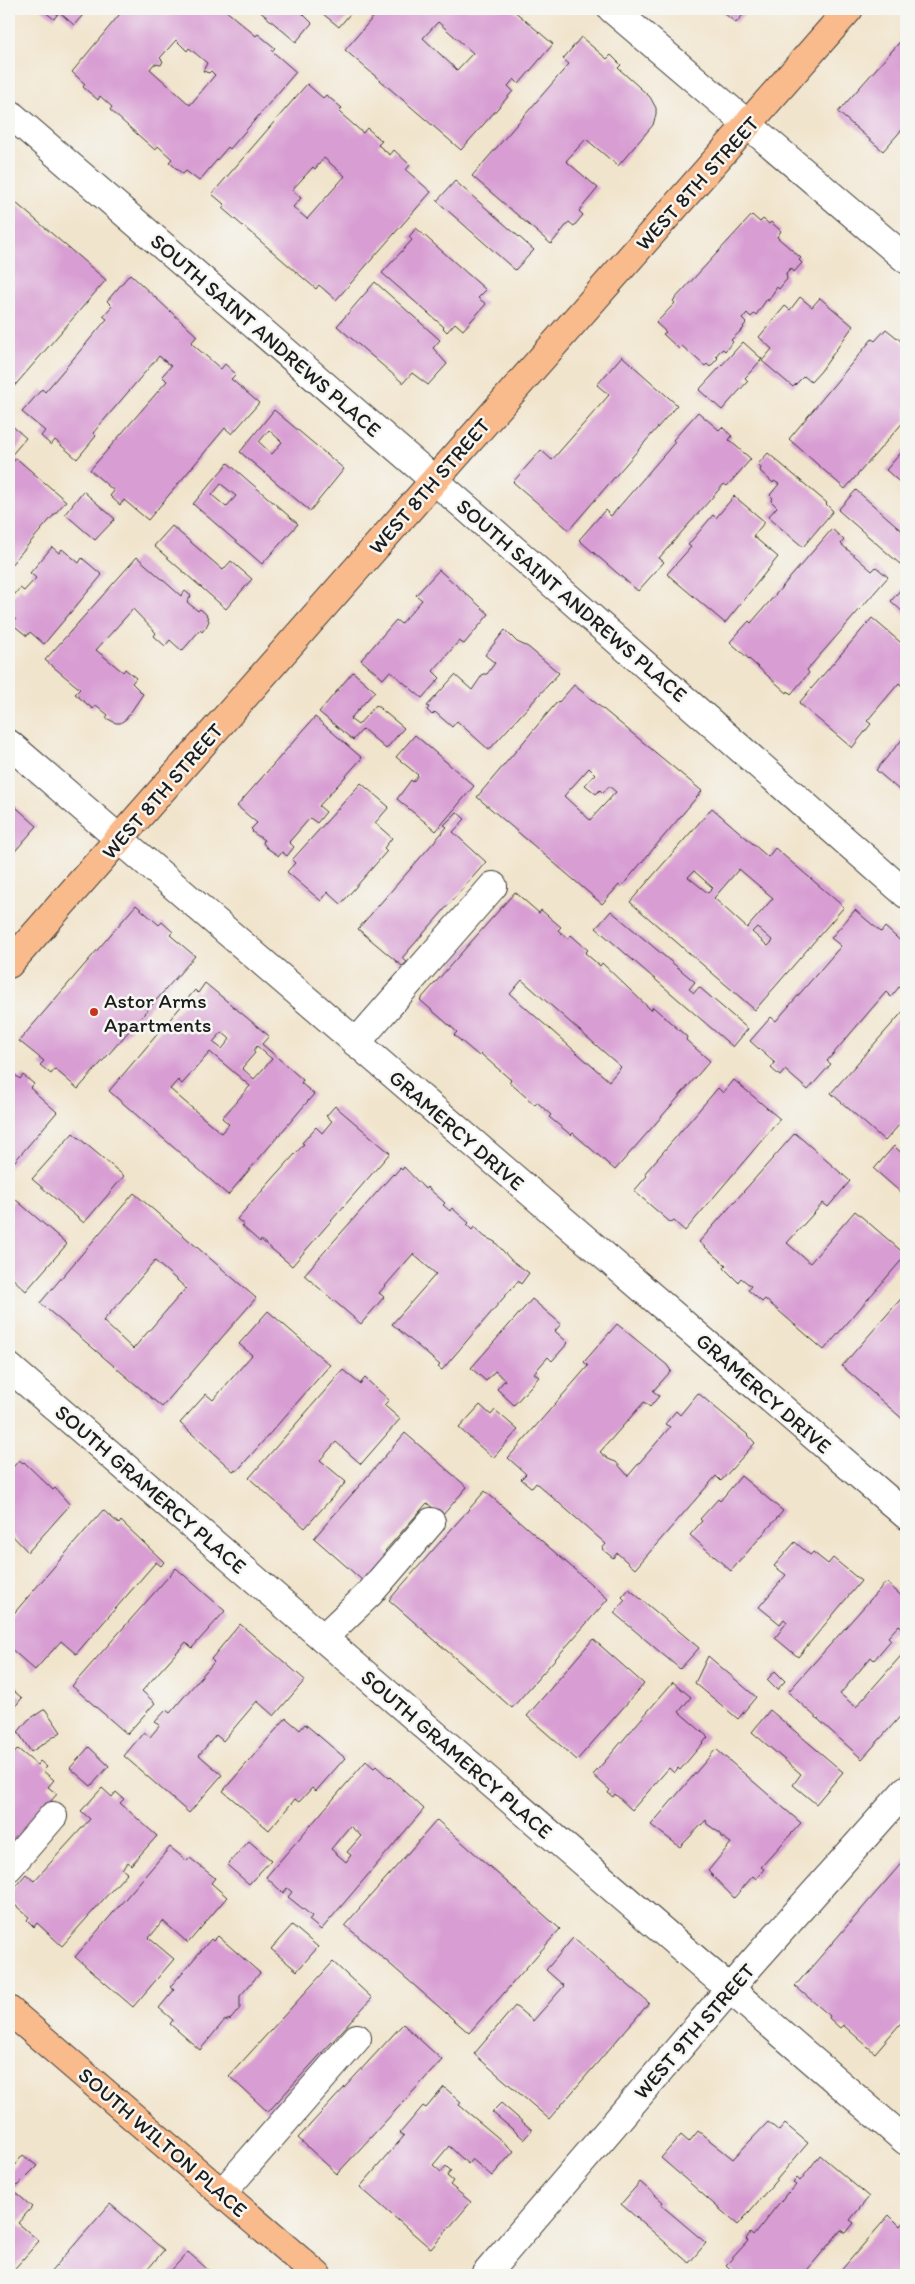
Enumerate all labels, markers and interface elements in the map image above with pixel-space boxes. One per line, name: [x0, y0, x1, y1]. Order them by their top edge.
street label: WEST 8TH STREET: [630, 111, 764, 255]
street label: SOUTH SAINT ANDREWS PLACE: [146, 228, 387, 442]
street label: WEST 8TH STREET: [363, 413, 495, 559]
street label: SOUTH SAINT ANDREWS PLACE: [452, 493, 693, 707]
street label: WEST 8TH STREET: [96, 718, 228, 864]
place label: Astor Arms Apartments: [104, 988, 211, 1037]
marker: Astor Arms Apartments: [88, 1006, 100, 1018]
street label: GRAMERCY DRIVE: [384, 1065, 530, 1196]
street label: GRAMERCY DRIVE: [691, 1328, 837, 1459]
street label: SOUTH GRAMERCY PLACE: [50, 1399, 252, 1579]
street label: SOUTH GRAMERCY PLACE: [356, 1664, 558, 1844]
street label: WEST 9TH STREET: [628, 1958, 760, 2104]
street label: SOUTH WILTON PLACE: [73, 2062, 253, 2222]

